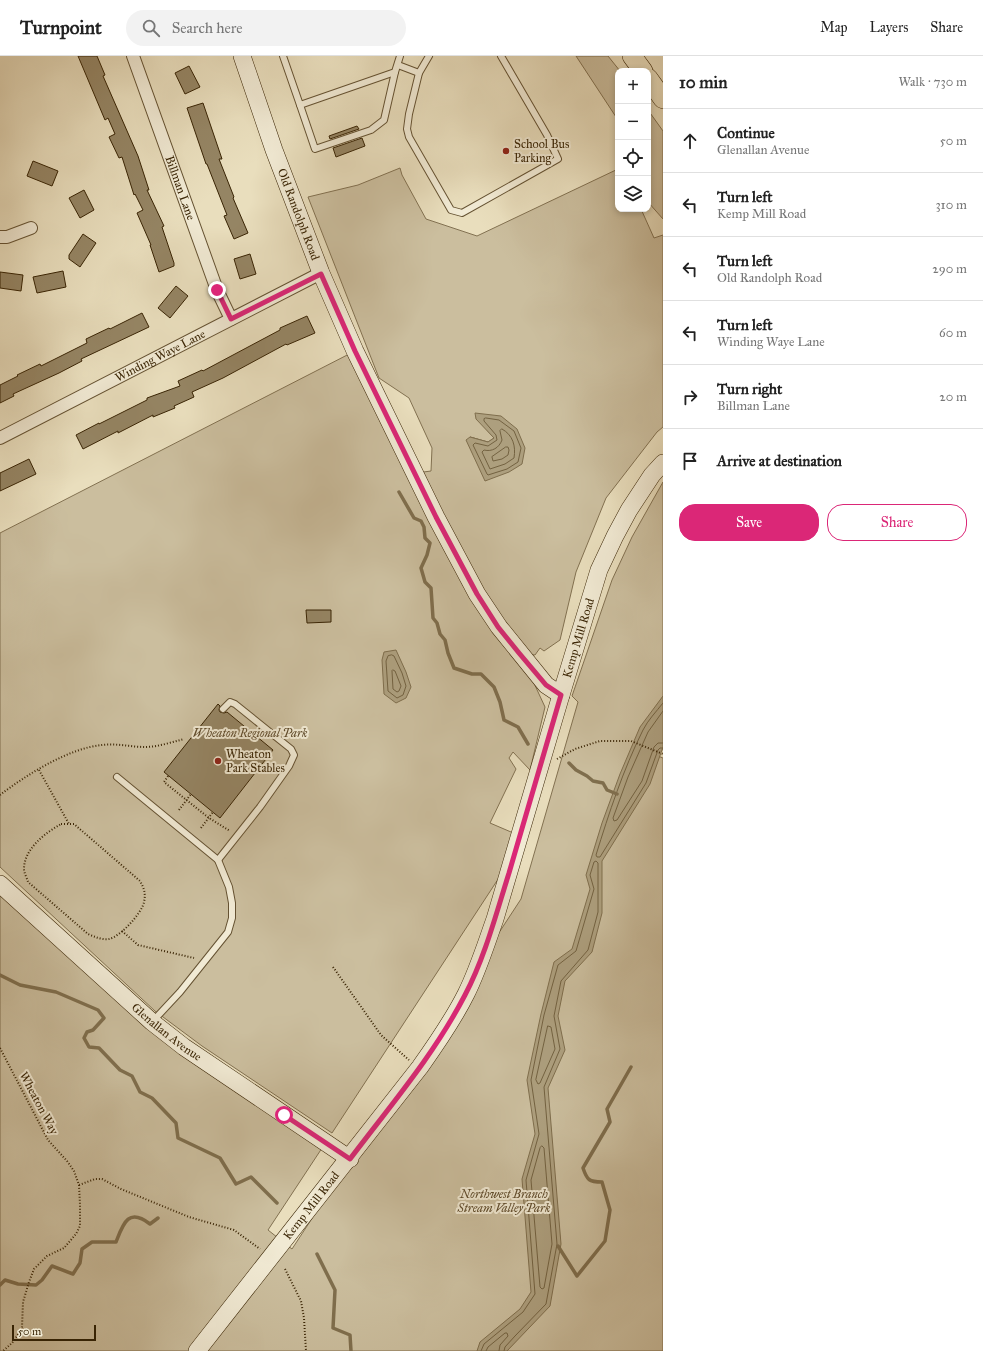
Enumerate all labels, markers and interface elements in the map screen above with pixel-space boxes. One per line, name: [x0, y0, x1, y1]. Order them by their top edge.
search box: [126, 10, 406, 46]
text: Turnpoint: [20, 16, 102, 39]
icon: search: [140, 17, 162, 39]
text: Search here: [172, 19, 243, 37]
text: Map: [820, 19, 848, 36]
text: Layers: [870, 19, 908, 36]
text: Share: [930, 19, 963, 36]
map controls: [615, 68, 651, 212]
button: +: [615, 68, 651, 104]
text: 10 min: [679, 72, 727, 93]
text: Walk · 730 m: [898, 74, 967, 90]
button: −: [615, 104, 651, 140]
text: Continue: [717, 124, 775, 142]
icon: ahead: [679, 130, 701, 152]
text: 50 m: [940, 133, 967, 149]
place label: School Bus Parking: [514, 137, 569, 166]
button: locate: [615, 140, 651, 176]
text: Glenallan Avenue: [717, 142, 809, 158]
marker: School Bus Parking: [501, 146, 511, 156]
street label: Billman Lane: [162, 154, 198, 222]
street label: Old Randolph Road: [275, 166, 322, 262]
button: layers: [615, 176, 651, 212]
text: Turn left: [717, 188, 773, 206]
icon: left: [679, 194, 701, 216]
text: 310 m: [935, 197, 967, 213]
text: Kemp Mill Road: [717, 206, 806, 222]
text: Turn left: [717, 252, 773, 270]
icon: left: [679, 258, 701, 280]
text: 290 m: [932, 261, 967, 277]
text: Old Randolph Road: [717, 270, 822, 286]
route end: [208, 281, 226, 299]
text: Turn left: [717, 316, 773, 334]
icon: left: [679, 322, 701, 344]
text: 60 m: [939, 325, 967, 341]
street label: Winding Waye Lane: [113, 327, 208, 385]
text: Winding Waye Lane: [717, 334, 825, 350]
text: Turn right: [717, 380, 782, 398]
icon: right: [679, 386, 701, 408]
text: 20 m: [939, 389, 967, 405]
text: Billman Lane: [717, 398, 790, 414]
icon: arrive: [679, 450, 701, 472]
text: Arrive at destination: [717, 452, 842, 470]
button: Save: [679, 504, 819, 541]
button: Share: [827, 504, 967, 541]
street label: Kemp Mill Road: [560, 597, 597, 679]
park label: Wheaton Regional Park: [193, 726, 308, 740]
place label: Wheaton Park Stables: [226, 747, 285, 775]
marker: Wheaton Park Stables: [213, 756, 223, 766]
street label: Glenallan Avenue: [129, 1000, 204, 1064]
street label: Wheaton Way: [17, 1069, 62, 1137]
route start: [275, 1106, 293, 1124]
street label: Kemp Mill Road: [280, 1169, 342, 1242]
park label: Northwest Branch Stream Valley Park: [457, 1187, 551, 1215]
scale bar: [12, 1323, 96, 1342]
text: 50 m: [18, 1325, 41, 1338]

